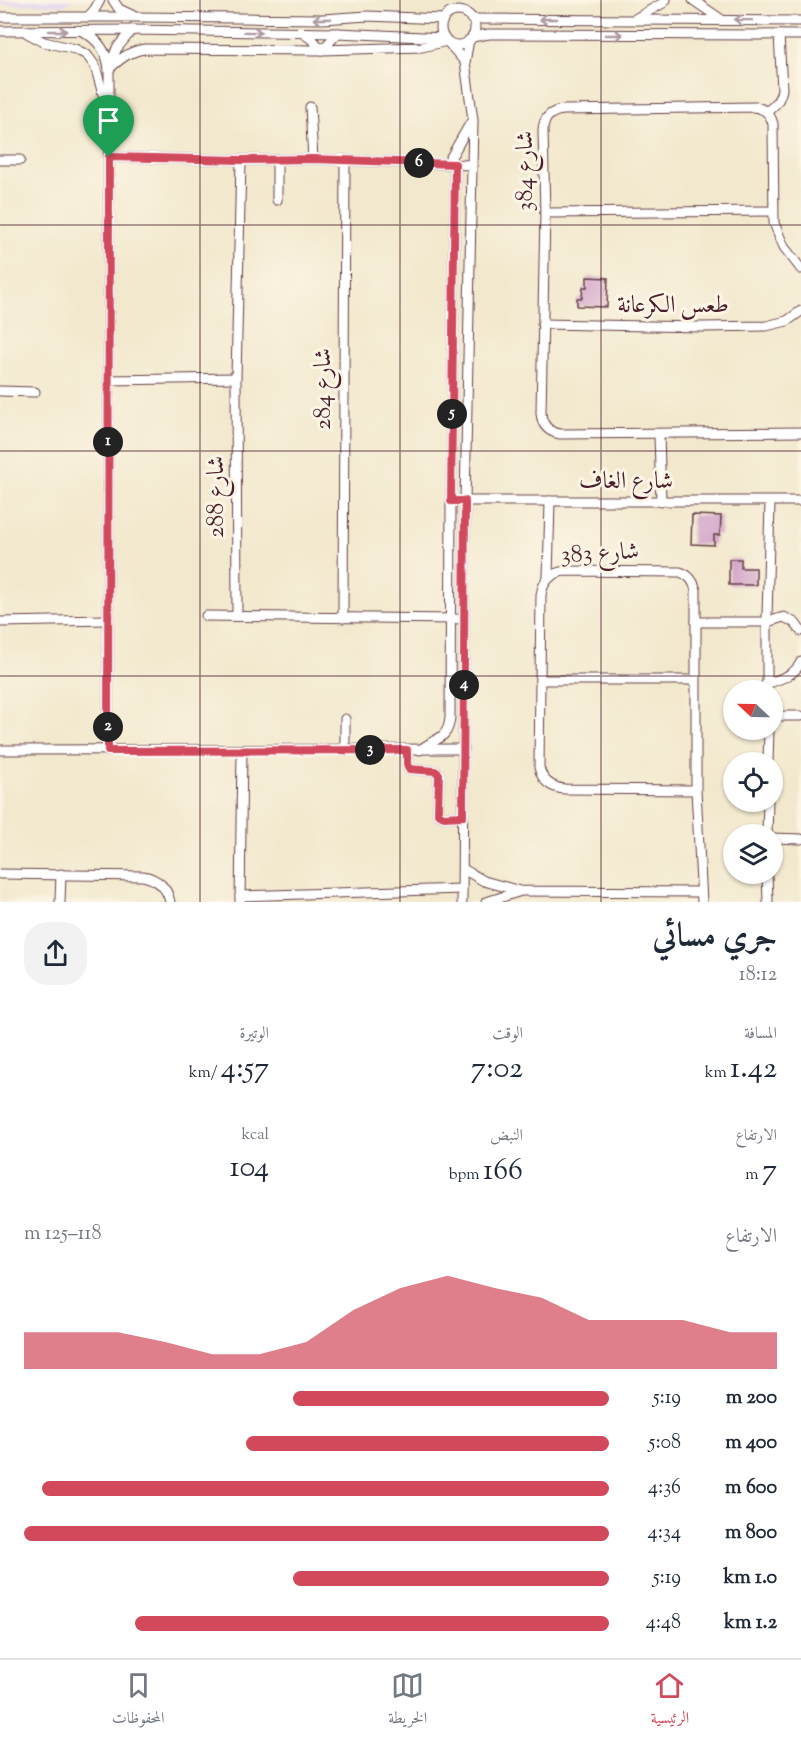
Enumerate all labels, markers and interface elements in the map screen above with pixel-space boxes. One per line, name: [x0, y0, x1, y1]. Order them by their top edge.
one-way arrow: [313, 13, 333, 25]
one-way arrow: [538, 13, 558, 25]
one-way arrow: [733, 14, 753, 26]
one-way arrow: [48, 25, 68, 37]
one-way arrow: [243, 26, 263, 38]
one-way arrow: [604, 29, 624, 41]
pin: [83, 95, 134, 157]
icon: arrive: [92, 104, 125, 137]
street label: شارع 384: [509, 131, 544, 211]
pin: 6: [404, 148, 434, 178]
text: 6: [415, 151, 423, 174]
street label: طعس الكرعانة: [617, 289, 729, 323]
street label: شارع 284: [307, 348, 342, 430]
pin: 5: [437, 399, 467, 429]
text: 5: [449, 402, 455, 425]
pin: 1: [93, 427, 123, 457]
text: 1: [105, 430, 111, 453]
street label: شارع 288: [200, 456, 235, 538]
street label: شارع الغاف: [579, 465, 673, 500]
street label: شارع 383: [560, 535, 640, 574]
pin: 4: [449, 670, 479, 700]
text: 4: [460, 673, 468, 696]
north arrow: [723, 680, 783, 740]
map controls: [723, 680, 783, 884]
pin: 2: [93, 712, 123, 742]
text: 2: [104, 715, 112, 738]
pin: 3: [355, 735, 385, 765]
text: 3: [367, 738, 373, 761]
button: locate: [723, 752, 783, 812]
button: layers: [723, 824, 783, 884]
text: جري مسائي: [652, 914, 777, 962]
button: share: [24, 922, 87, 985]
text: 18:12: [739, 961, 777, 990]
text: الوتيرة: [239, 1023, 269, 1046]
text: الوقت: [492, 1023, 523, 1046]
text: المسافة: [744, 1023, 777, 1046]
text: 4:57: [221, 1048, 269, 1091]
text: 7:02: [471, 1048, 523, 1091]
text: 1.42: [730, 1048, 777, 1091]
text: /km: [189, 1062, 221, 1085]
text: km: [705, 1062, 730, 1085]
text: kcal: [242, 1124, 269, 1147]
text: النبض: [490, 1125, 523, 1148]
text: الارتفاع: [735, 1125, 777, 1148]
text: 104: [230, 1147, 269, 1190]
text: 166: [483, 1150, 523, 1193]
text: 7: [762, 1150, 777, 1193]
text: bpm: [449, 1164, 483, 1187]
text: m: [745, 1164, 762, 1187]
text: 118–125 m: [24, 1220, 101, 1249]
text: الارتفاع: [725, 1223, 777, 1252]
text: 5:19: [653, 1384, 681, 1413]
text: 200 m: [726, 1384, 777, 1413]
text: 5:08: [649, 1429, 681, 1458]
text: 400 m: [725, 1429, 777, 1458]
text: 4:36: [648, 1474, 681, 1503]
text: 600 m: [725, 1474, 777, 1503]
text: 4:34: [648, 1519, 681, 1548]
text: 800 m: [725, 1519, 777, 1548]
text: 5:19: [653, 1564, 681, 1593]
text: 1.0 km: [723, 1564, 777, 1593]
text: 4:48: [646, 1609, 681, 1638]
text: 1.2 km: [724, 1609, 777, 1638]
tab: المحفوظات: [112, 1669, 165, 1733]
tab: الخريطة: [388, 1669, 427, 1733]
tab: الرئيسية: [651, 1669, 689, 1733]

